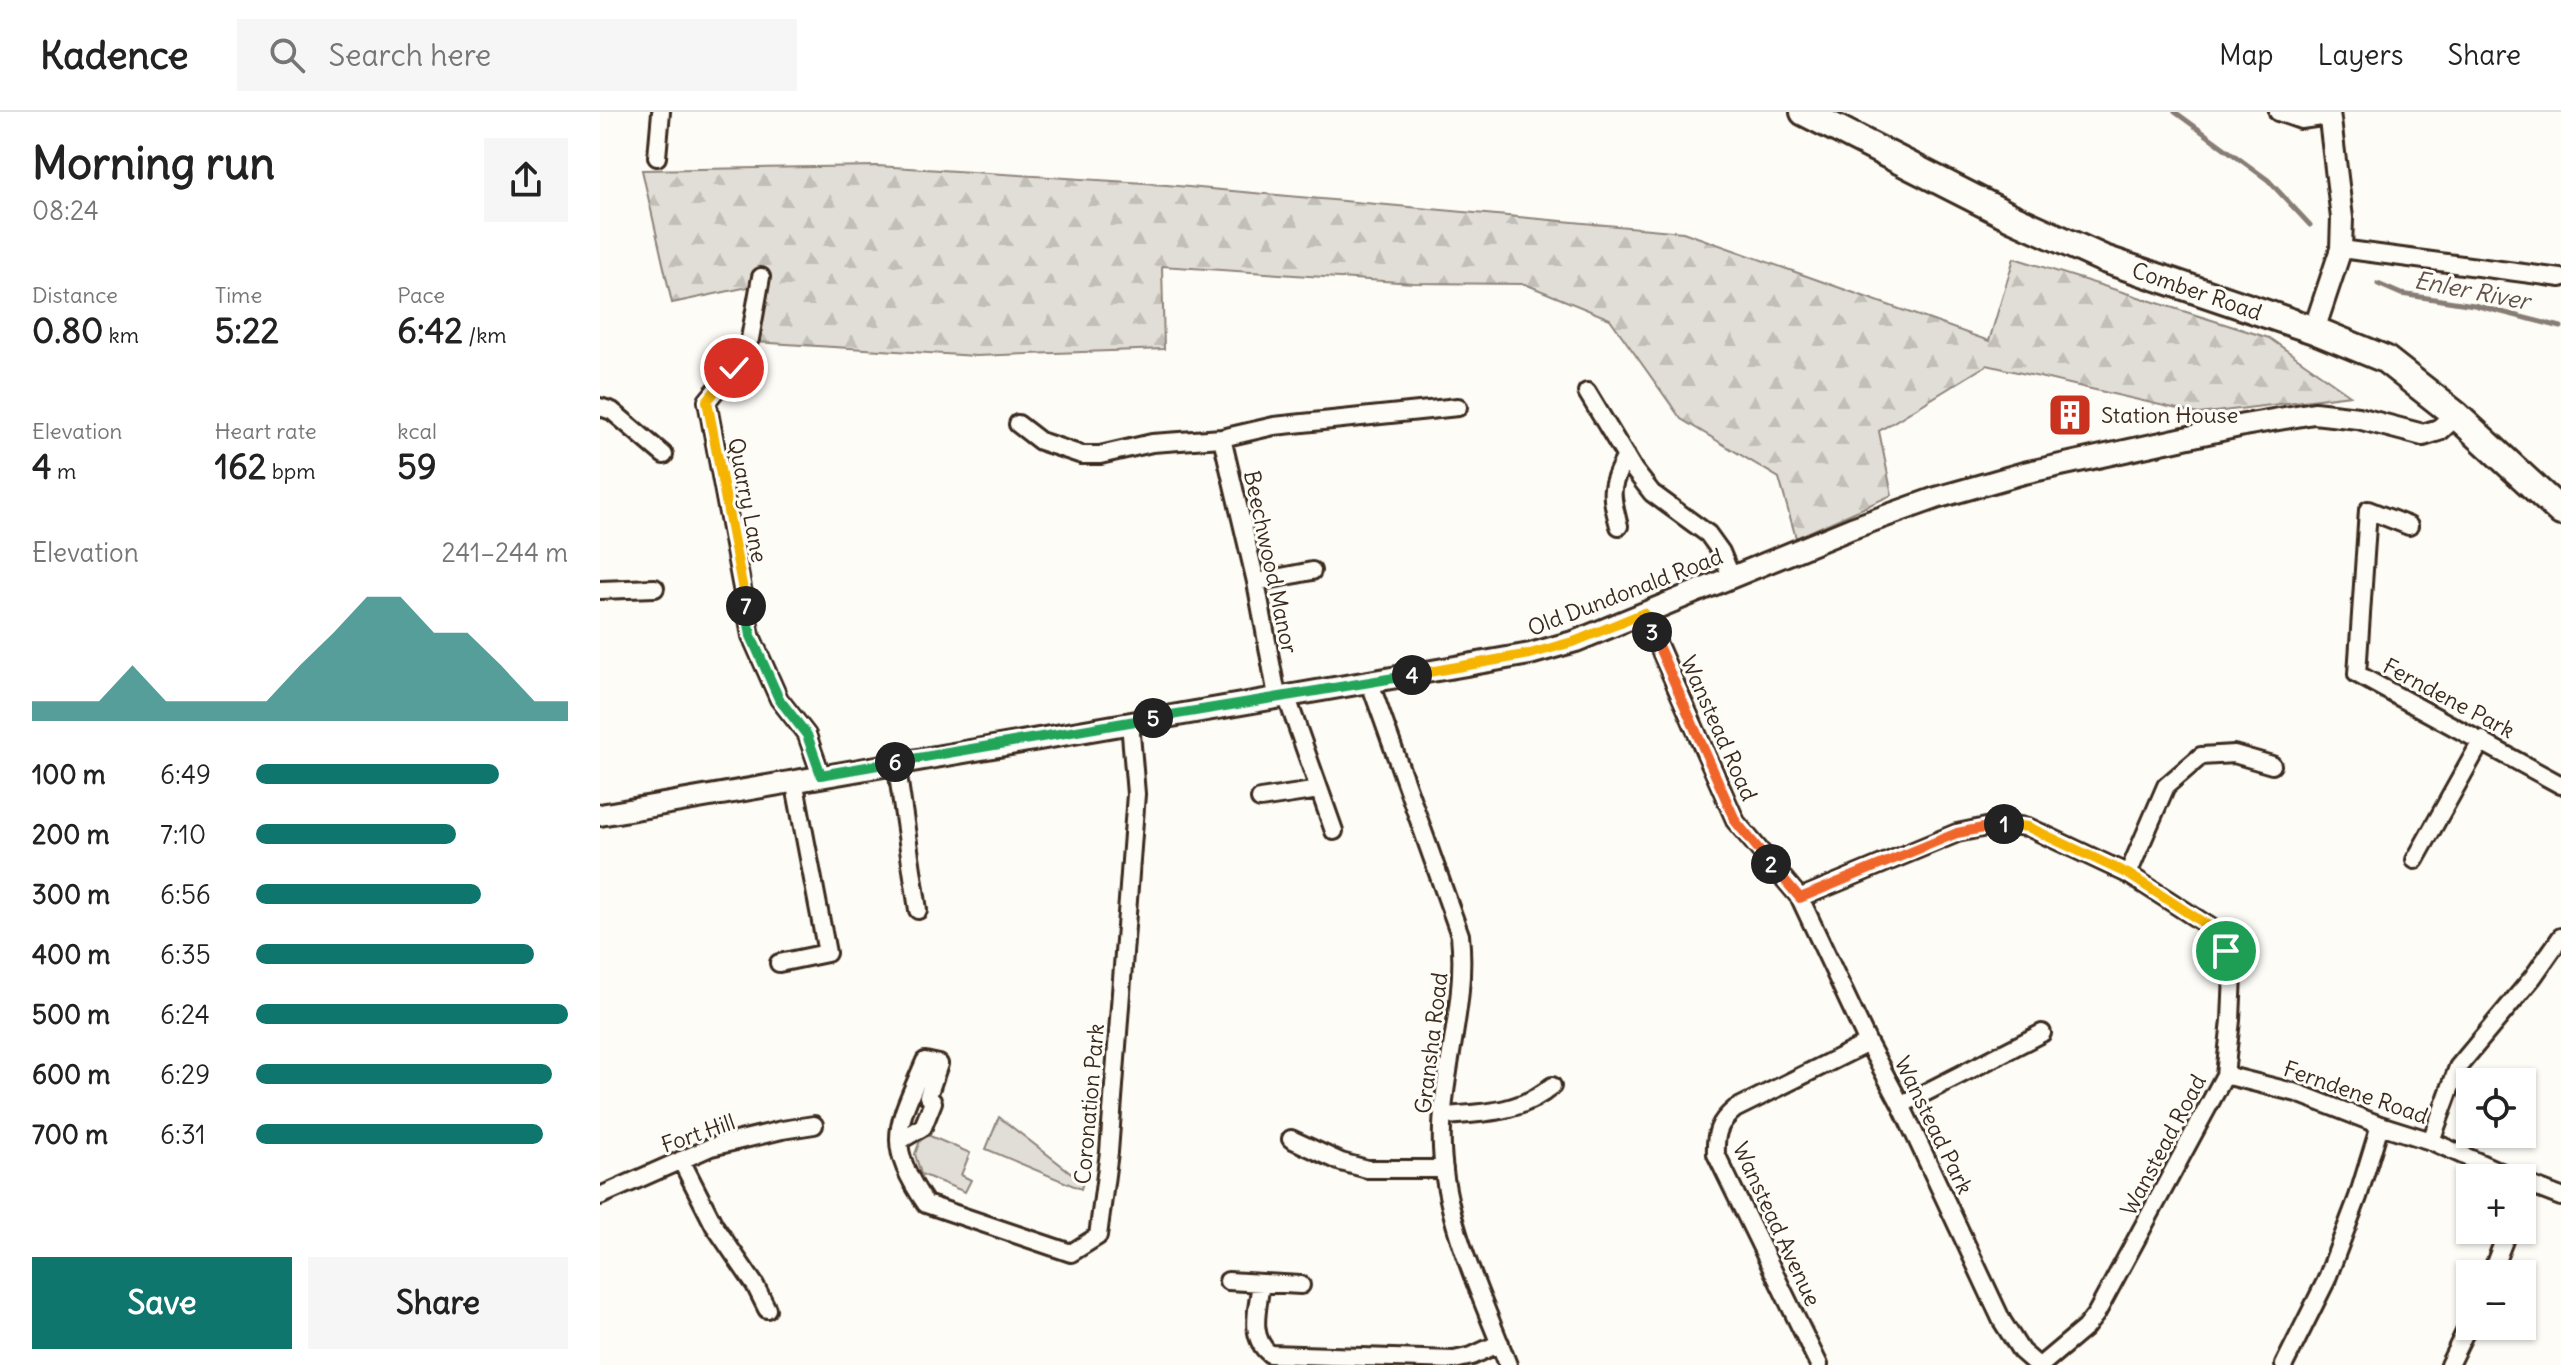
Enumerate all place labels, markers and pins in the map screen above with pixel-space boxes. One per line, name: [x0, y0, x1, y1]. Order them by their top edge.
pin: [700, 334, 768, 402]
building icon: Station House: [2046, 391, 2094, 439]
place label: Station House: [2101, 401, 2238, 429]
pin: 7: [726, 586, 766, 626]
pin: 3: [1632, 612, 1672, 652]
pin: 4: [1392, 655, 1432, 695]
pin: 5: [1133, 698, 1173, 738]
pin: 6: [875, 742, 915, 782]
pin: 1: [1984, 804, 2024, 844]
pin: 2: [1751, 844, 1791, 884]
pin: [2192, 917, 2260, 985]

